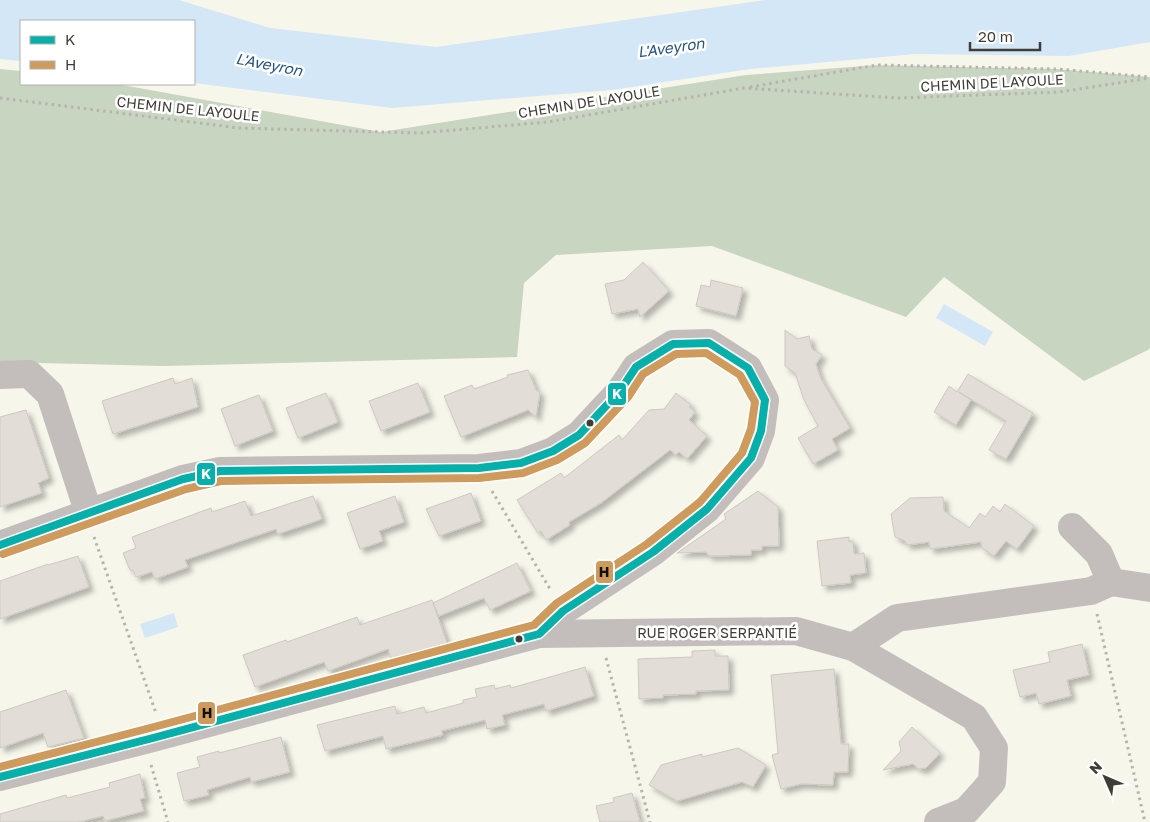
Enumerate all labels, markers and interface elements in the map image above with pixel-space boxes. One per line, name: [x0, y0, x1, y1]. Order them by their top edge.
legend: [20, 20, 195, 85]
scale bar: [970, 20, 1040, 52]
text: 20 m: [978, 27, 1013, 45]
text: K: [65, 30, 75, 48]
water label: L'Aveyron: [636, 33, 706, 62]
water label: L'Aveyron: [234, 49, 305, 80]
text: H: [65, 55, 76, 73]
street label: CHEMIN DE LAYOULE: [920, 70, 1064, 95]
street label: CHEMIN DE LAYOULE: [517, 82, 661, 121]
street label: CHEMIN DE LAYOULE: [116, 93, 260, 124]
line badge: K: [607, 382, 627, 406]
text: K: [612, 385, 622, 402]
unlabelled marker: [585, 418, 595, 428]
line badge: K: [196, 462, 216, 486]
text: K: [201, 465, 211, 482]
line badge: H: [595, 560, 614, 584]
text: H: [599, 563, 609, 580]
street label: RUE ROGER SERPANTIÉ: [637, 624, 797, 641]
unlabelled marker: [514, 634, 524, 644]
line badge: H: [197, 701, 216, 725]
text: H: [202, 704, 212, 721]
north arrow: [1080, 752, 1130, 802]
text: N: [1086, 758, 1105, 777]

